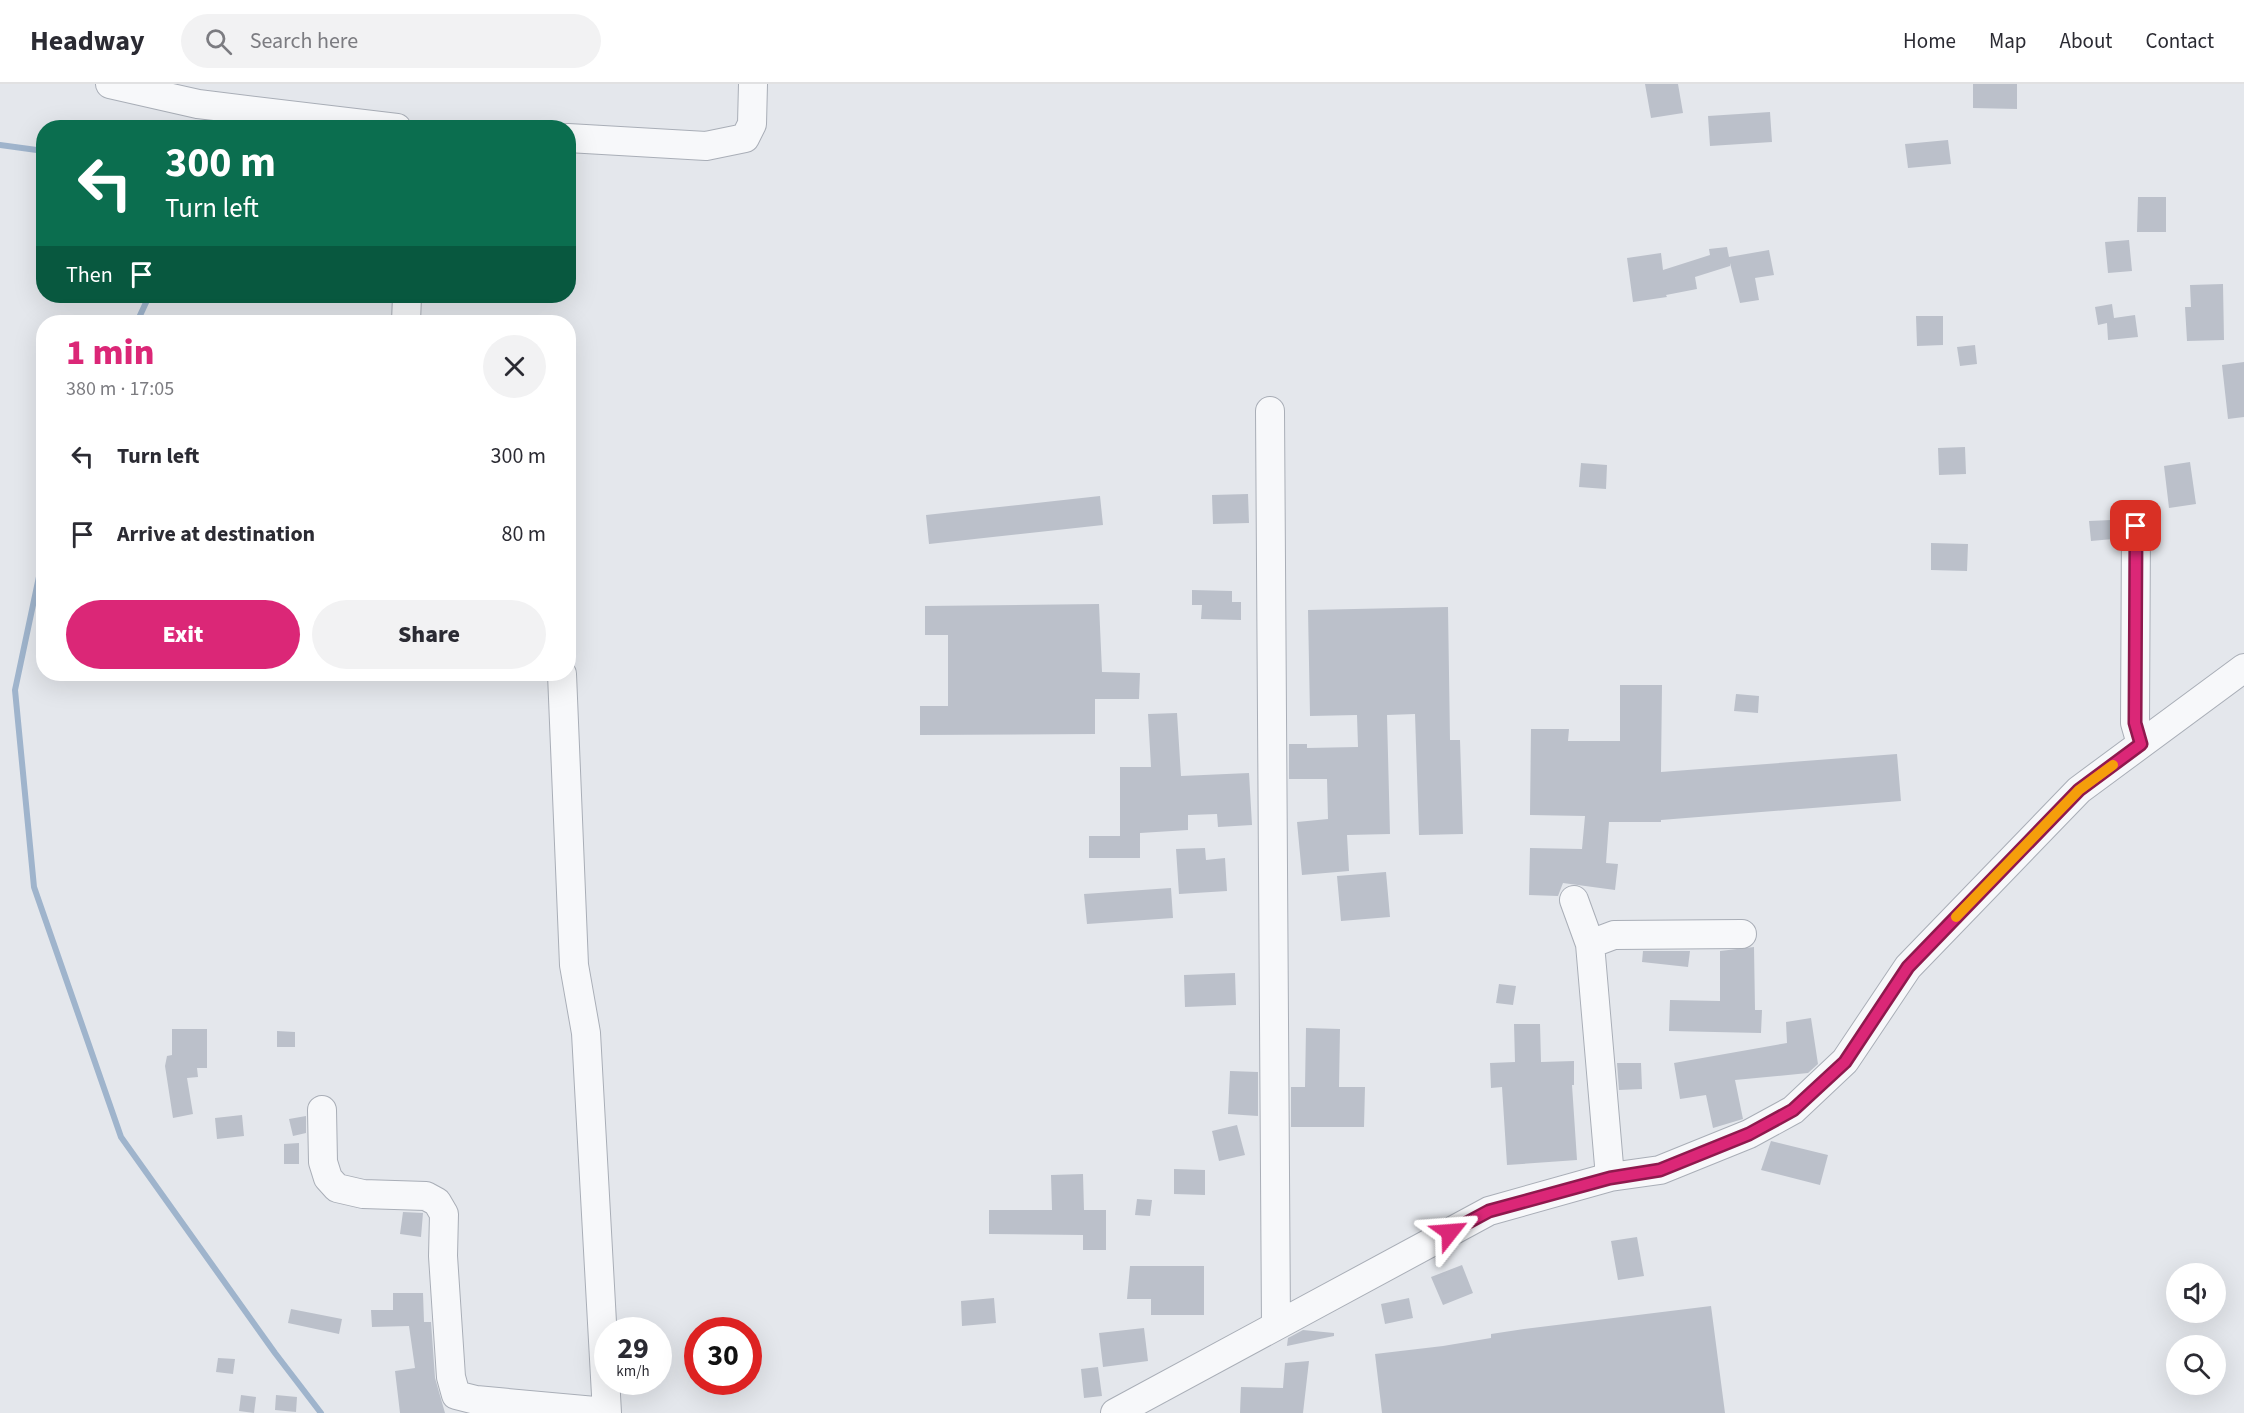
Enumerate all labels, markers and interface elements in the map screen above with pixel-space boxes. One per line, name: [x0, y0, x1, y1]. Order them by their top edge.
search box: [181, 14, 601, 68]
text: Headway: [30, 21, 145, 61]
icon: search: [202, 25, 235, 58]
text: Search here: [250, 25, 358, 57]
text: Home: [1903, 26, 1956, 56]
text: Map: [1989, 26, 2027, 56]
text: About: [2060, 26, 2112, 56]
text: Contact: [2145, 26, 2214, 56]
text: 300 m: [165, 133, 276, 193]
icon: left: [66, 144, 144, 222]
text: Turn left: [165, 189, 259, 228]
icon: arrive: [125, 258, 158, 291]
text: Then: [66, 259, 113, 291]
text: 1 min: [66, 327, 154, 378]
button: close: [483, 335, 546, 398]
text: 380 m · 17:05: [66, 375, 174, 403]
icon: left: [66, 440, 99, 473]
text: Turn left: [117, 440, 199, 472]
text: 300 m: [491, 440, 546, 472]
pin: [2110, 500, 2161, 551]
icon: arrive: [2119, 509, 2152, 542]
icon: arrive: [66, 518, 99, 551]
text: Arrive at destination: [117, 518, 315, 550]
text: 80 m: [501, 518, 546, 550]
button: Exit: [66, 600, 300, 669]
button: Share: [312, 600, 546, 669]
position arrow: [1418, 1200, 1482, 1264]
map controls: [2166, 1263, 2226, 1395]
button: sound: [2166, 1263, 2226, 1323]
speed limit sign: 30: [684, 1317, 762, 1395]
text: 29: [617, 1327, 649, 1370]
button: search: [2166, 1335, 2226, 1395]
text: km/h: [616, 1361, 650, 1382]

